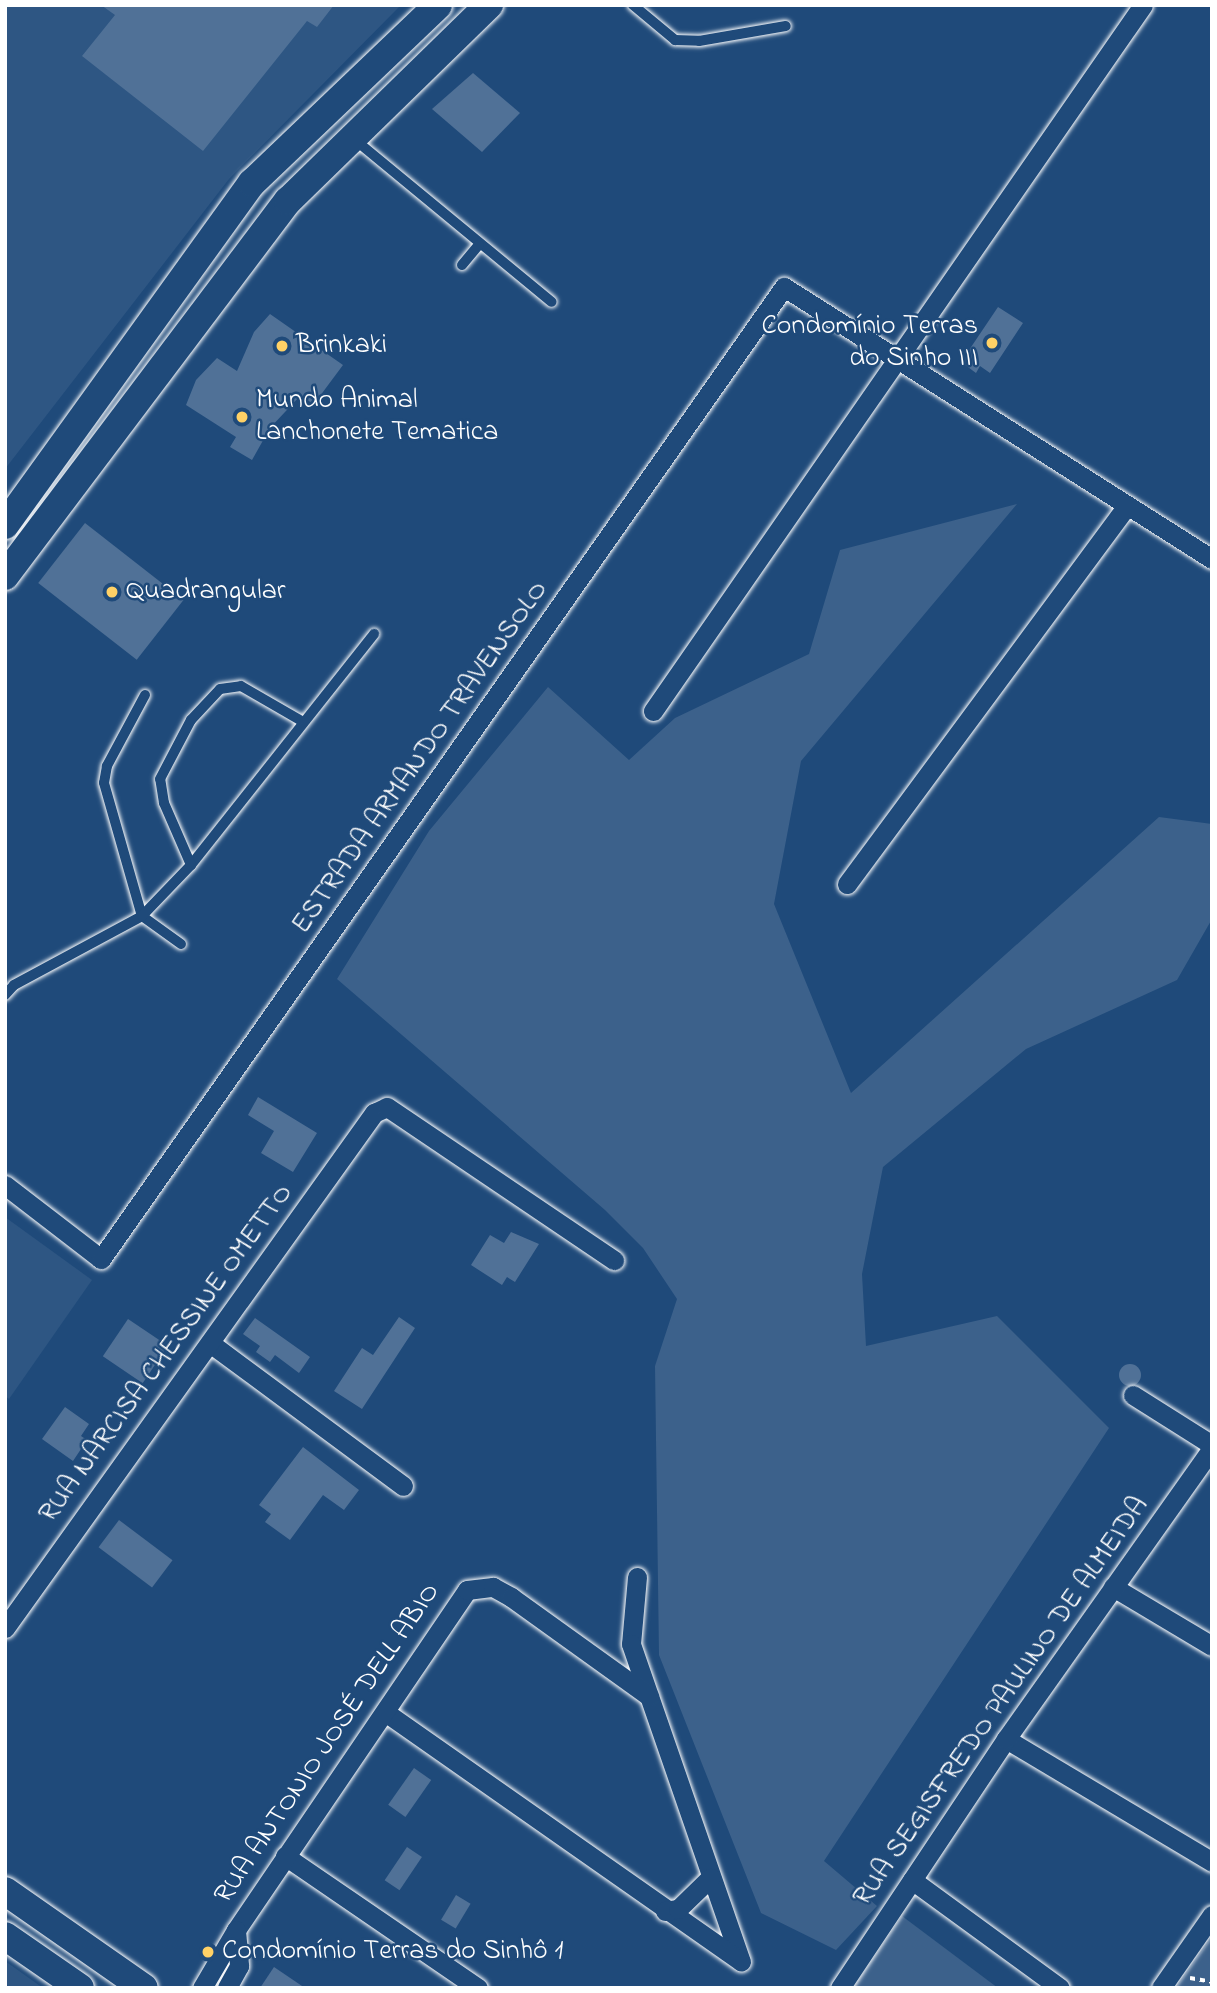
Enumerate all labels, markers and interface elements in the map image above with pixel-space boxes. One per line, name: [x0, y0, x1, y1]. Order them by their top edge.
place label: Condomínio Terras do Sinho III: [761, 310, 978, 376]
place label: Brinkaki: [296, 329, 387, 363]
marker: Condomínio Terras do Sinho III: [984, 335, 1000, 351]
marker: Brinkaki: [274, 338, 290, 354]
place label: Mundo Animal Lanchonete Tematica: [256, 384, 498, 450]
marker: Mundo Animal Lanchonete Tematica: [234, 409, 250, 425]
place label: Quadrangular: [126, 575, 285, 609]
street label: ESTRADA ARMANDO TRAVENSOLO: [286, 575, 556, 941]
marker: Quadrangular: [104, 584, 120, 600]
street label: RUA NARCISA CHESSINE OMETTO: [33, 1178, 301, 1530]
street label: RUA SEGISFREDO PAULINO DE ALMEIDA: [847, 1491, 1157, 1913]
street label: RUA ANTONIO JOSÉ DELL ABIO: [208, 1577, 448, 1911]
place label: Condomínio Terras do Sinhô 1: [222, 1935, 563, 1969]
marker: Condomínio Terras do Sinhô 1: [200, 1944, 216, 1960]

